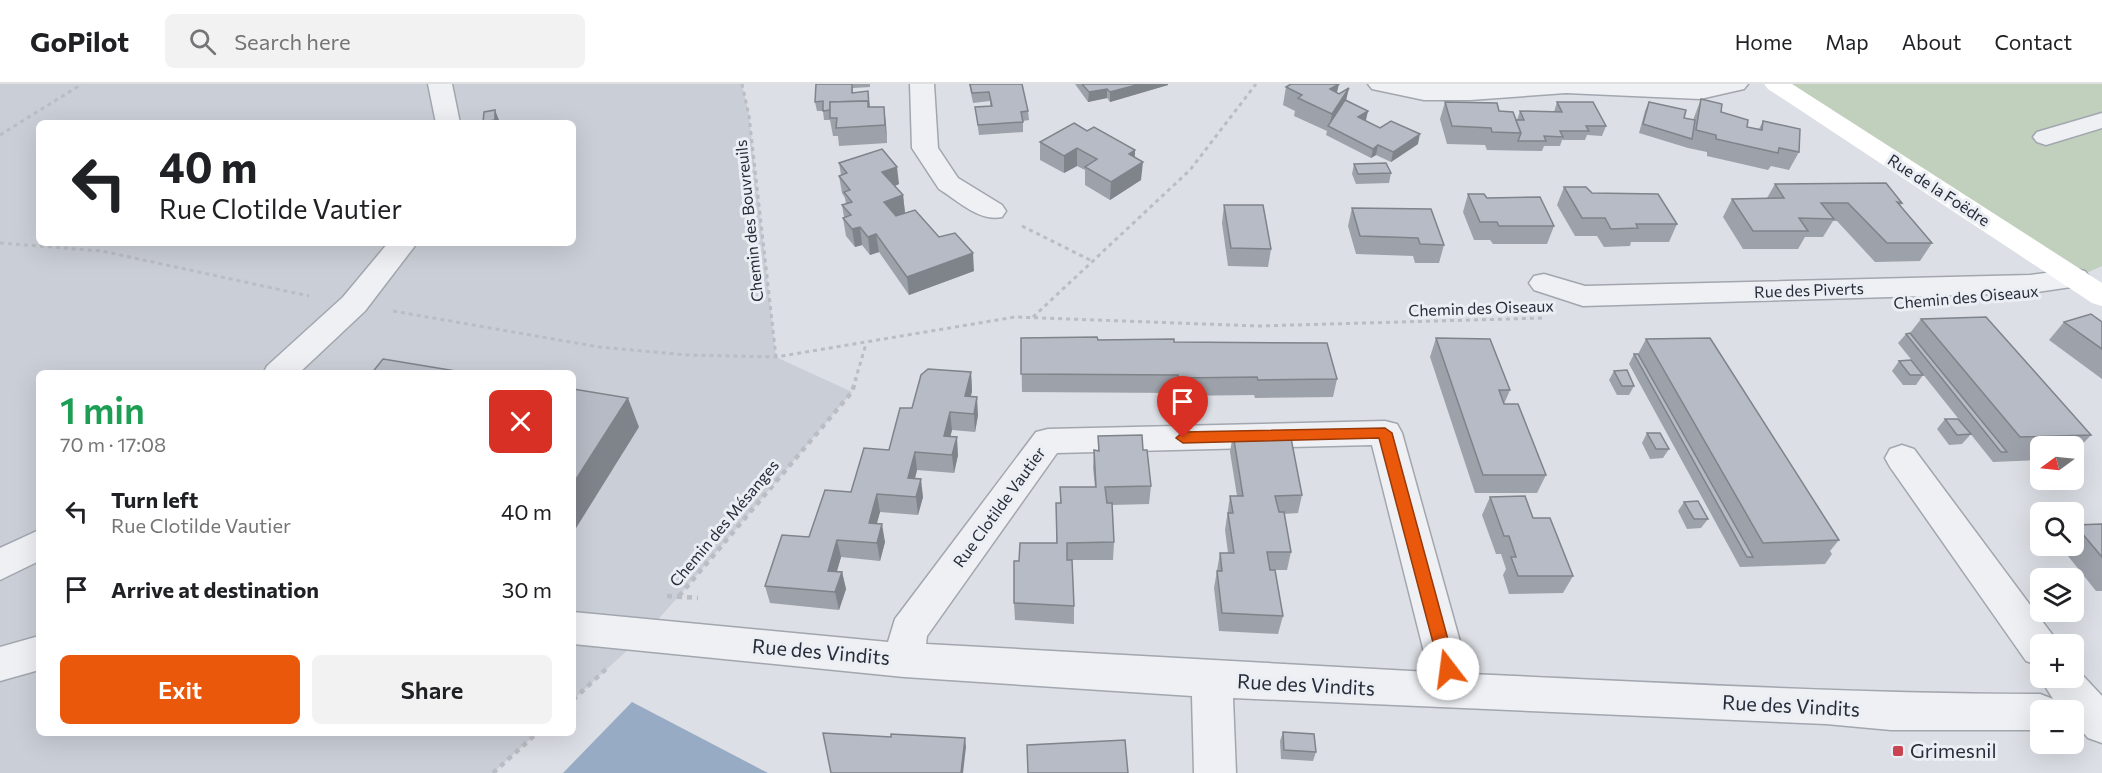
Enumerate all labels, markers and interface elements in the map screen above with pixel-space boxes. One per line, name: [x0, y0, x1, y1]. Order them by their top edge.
search box: [165, 14, 585, 68]
text: GoPilot: [30, 24, 129, 58]
icon: search: [186, 25, 219, 58]
text: Search here: [234, 28, 351, 55]
text: Home: [1735, 29, 1792, 54]
text: Map: [1825, 29, 1869, 54]
text: About: [1902, 29, 1961, 54]
text: Contact: [1994, 29, 2072, 54]
street label: Chemin des Bouvreuils: [731, 139, 766, 303]
text: 40 m: [159, 140, 257, 192]
icon: left: [60, 144, 138, 222]
street label: Rue de la Foëdre: [1885, 149, 1994, 230]
text: Rue Clotilde Vautier: [159, 192, 402, 225]
street label: Rue des Piverts: [1754, 278, 1864, 301]
street label: Chemin des Oiseaux: [1893, 281, 2040, 312]
street label: Chemin des Oiseaux: [1408, 295, 1555, 320]
pin: [1157, 376, 1208, 438]
icon: arrive: [1166, 385, 1199, 418]
text: 1 min: [60, 387, 145, 431]
button: close: [489, 390, 552, 453]
text: 70 m · 17:08: [60, 432, 166, 456]
north arrow: [2030, 436, 2084, 490]
map controls: [2030, 436, 2084, 754]
street label: Rue Clotilde Vautier: [949, 442, 1049, 571]
street label: Chemin des Mésanges: [665, 455, 782, 590]
text: Turn left: [111, 486, 198, 513]
icon: left: [60, 495, 93, 528]
text: 40 m: [501, 498, 552, 525]
button: search: [2030, 502, 2084, 556]
text: Rue Clotilde Vautier: [111, 513, 291, 537]
button: layers: [2030, 568, 2084, 622]
icon: arrive: [60, 573, 93, 606]
text: Arrive at destination: [111, 576, 319, 603]
text: 30 m: [502, 576, 552, 603]
street label: Rue des Vindits: [751, 633, 891, 669]
button: +: [2030, 634, 2084, 688]
position arrow: [1416, 637, 1480, 701]
button: Exit: [60, 655, 300, 724]
button: Share: [312, 655, 552, 724]
street label: Rue des Vindits: [1236, 668, 1376, 700]
street label: Rue des Vindits: [1721, 689, 1861, 721]
button: −: [2030, 700, 2084, 754]
place label: Grimesnil: [1910, 738, 1997, 762]
marker: Grimesnil: [1891, 744, 1905, 758]

